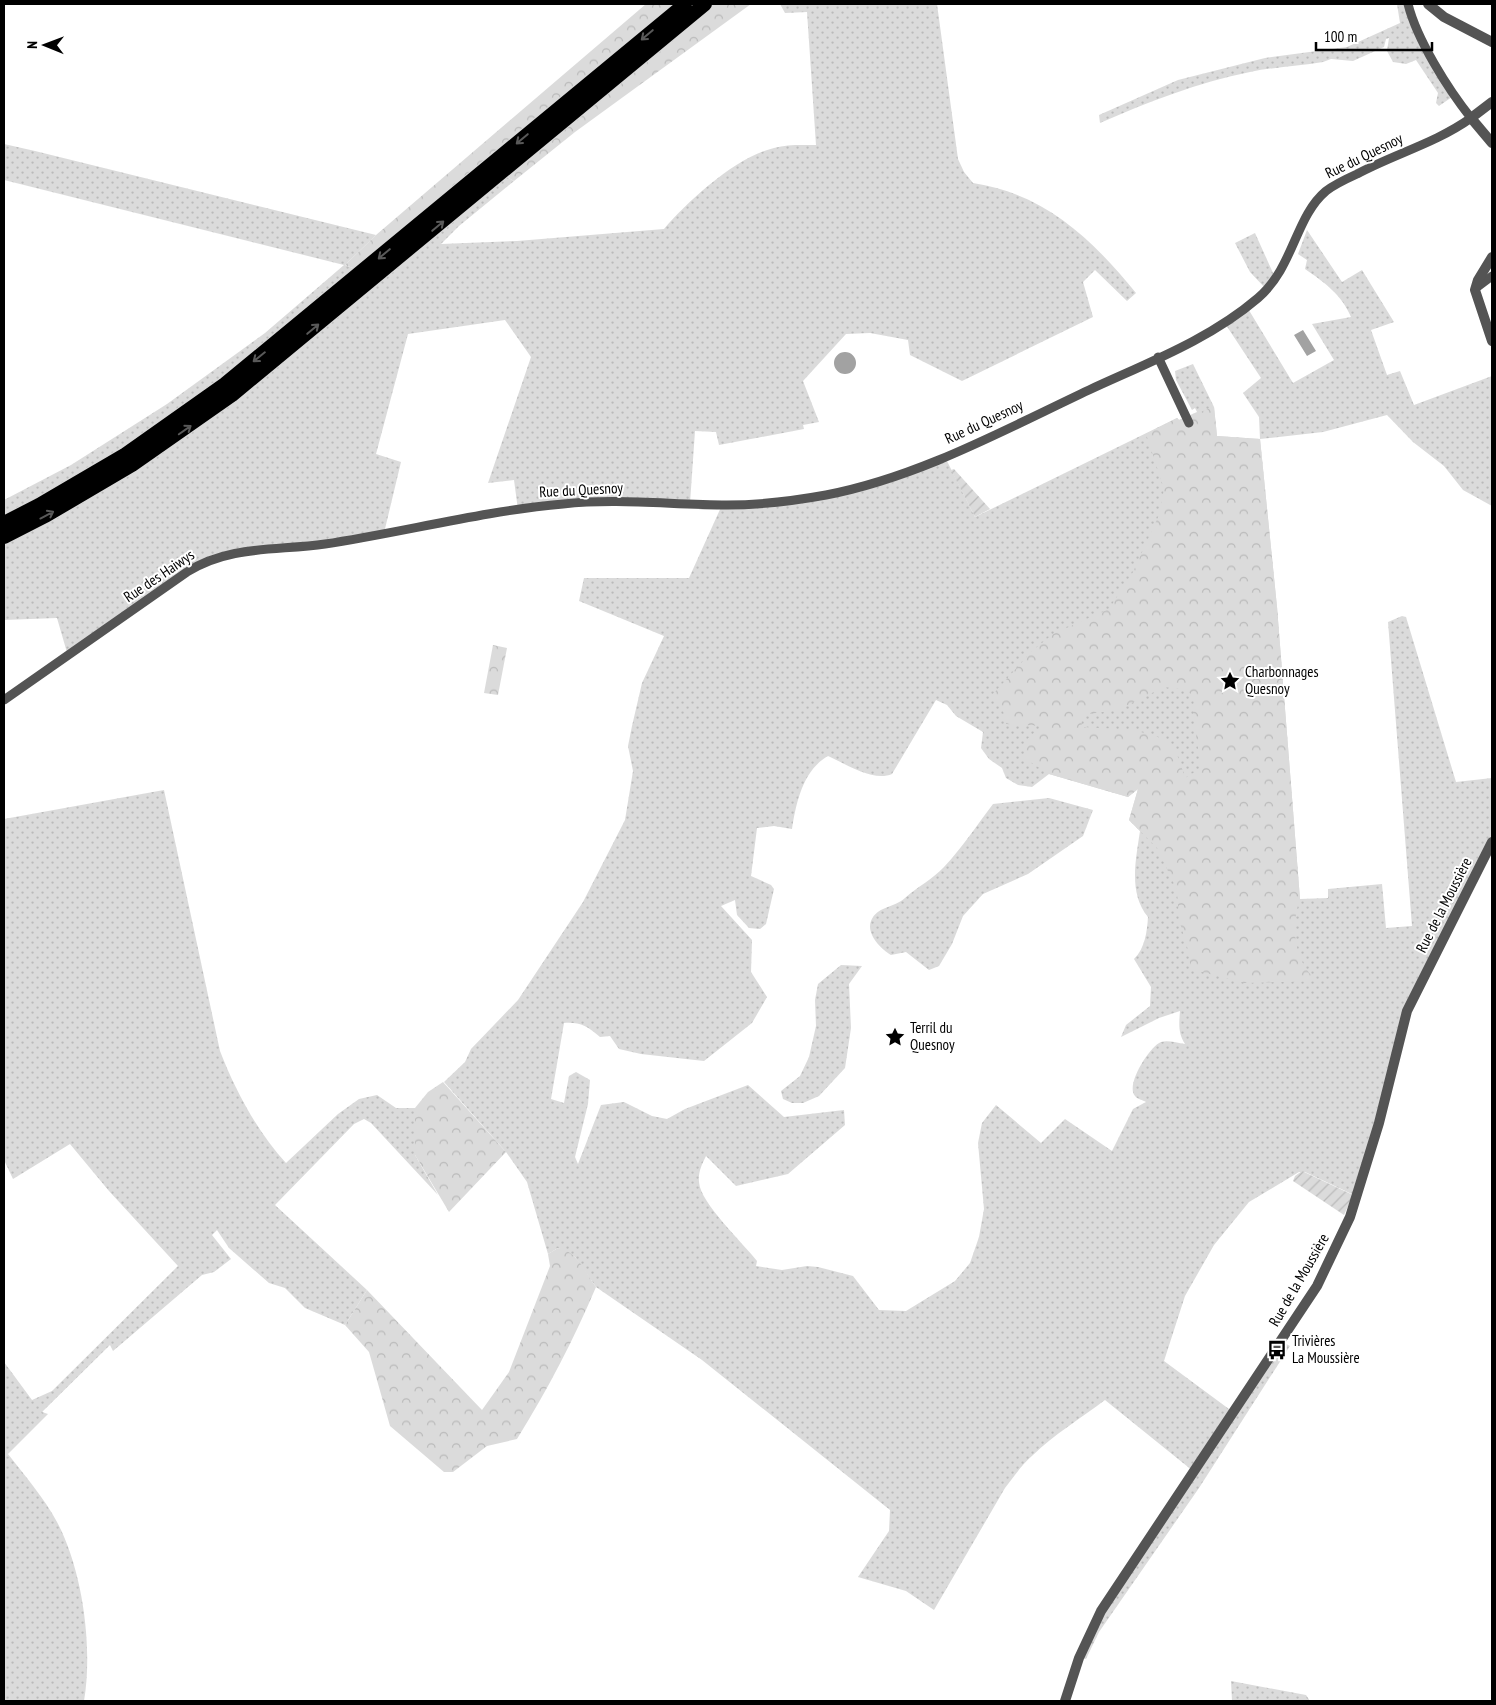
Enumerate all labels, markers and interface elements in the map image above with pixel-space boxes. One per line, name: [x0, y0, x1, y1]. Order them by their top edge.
north arrow: [20, 20, 70, 70]
scale bar: [1316, 20, 1432, 52]
text: 100 m: [1324, 27, 1357, 46]
one-way arrow: [641, 29, 654, 41]
text: N: [23, 41, 41, 49]
street label: Rue du Quesnoy: [1322, 128, 1406, 182]
one-way arrow: [516, 133, 529, 144]
one-way arrow: [432, 220, 445, 231]
one-way arrow: [378, 248, 391, 259]
one-way arrow: [307, 324, 320, 335]
one-way arrow: [253, 352, 266, 363]
street label: Rue du Quesnoy: [942, 395, 1026, 448]
one-way arrow: [178, 425, 192, 435]
street label: Rue du Quesnoy: [539, 478, 624, 501]
one-way arrow: [40, 510, 55, 520]
street label: Rue des Haiwys: [120, 545, 198, 606]
place label: Charbonnages Quesnoy: [1245, 662, 1319, 698]
place icon: Charbonnages Quesnoy: [1219, 670, 1241, 692]
street label: Rue de la Moussière: [1411, 854, 1476, 955]
place label: Terril du Quesnoy: [910, 1018, 955, 1054]
place icon: Terril du Quesnoy: [884, 1026, 906, 1048]
street label: Rue de la Moussière: [1264, 1230, 1333, 1330]
place label: Trivières La Moussière: [1292, 1331, 1360, 1367]
bus stop icon: Trivières La Moussière: [1266, 1339, 1288, 1361]

